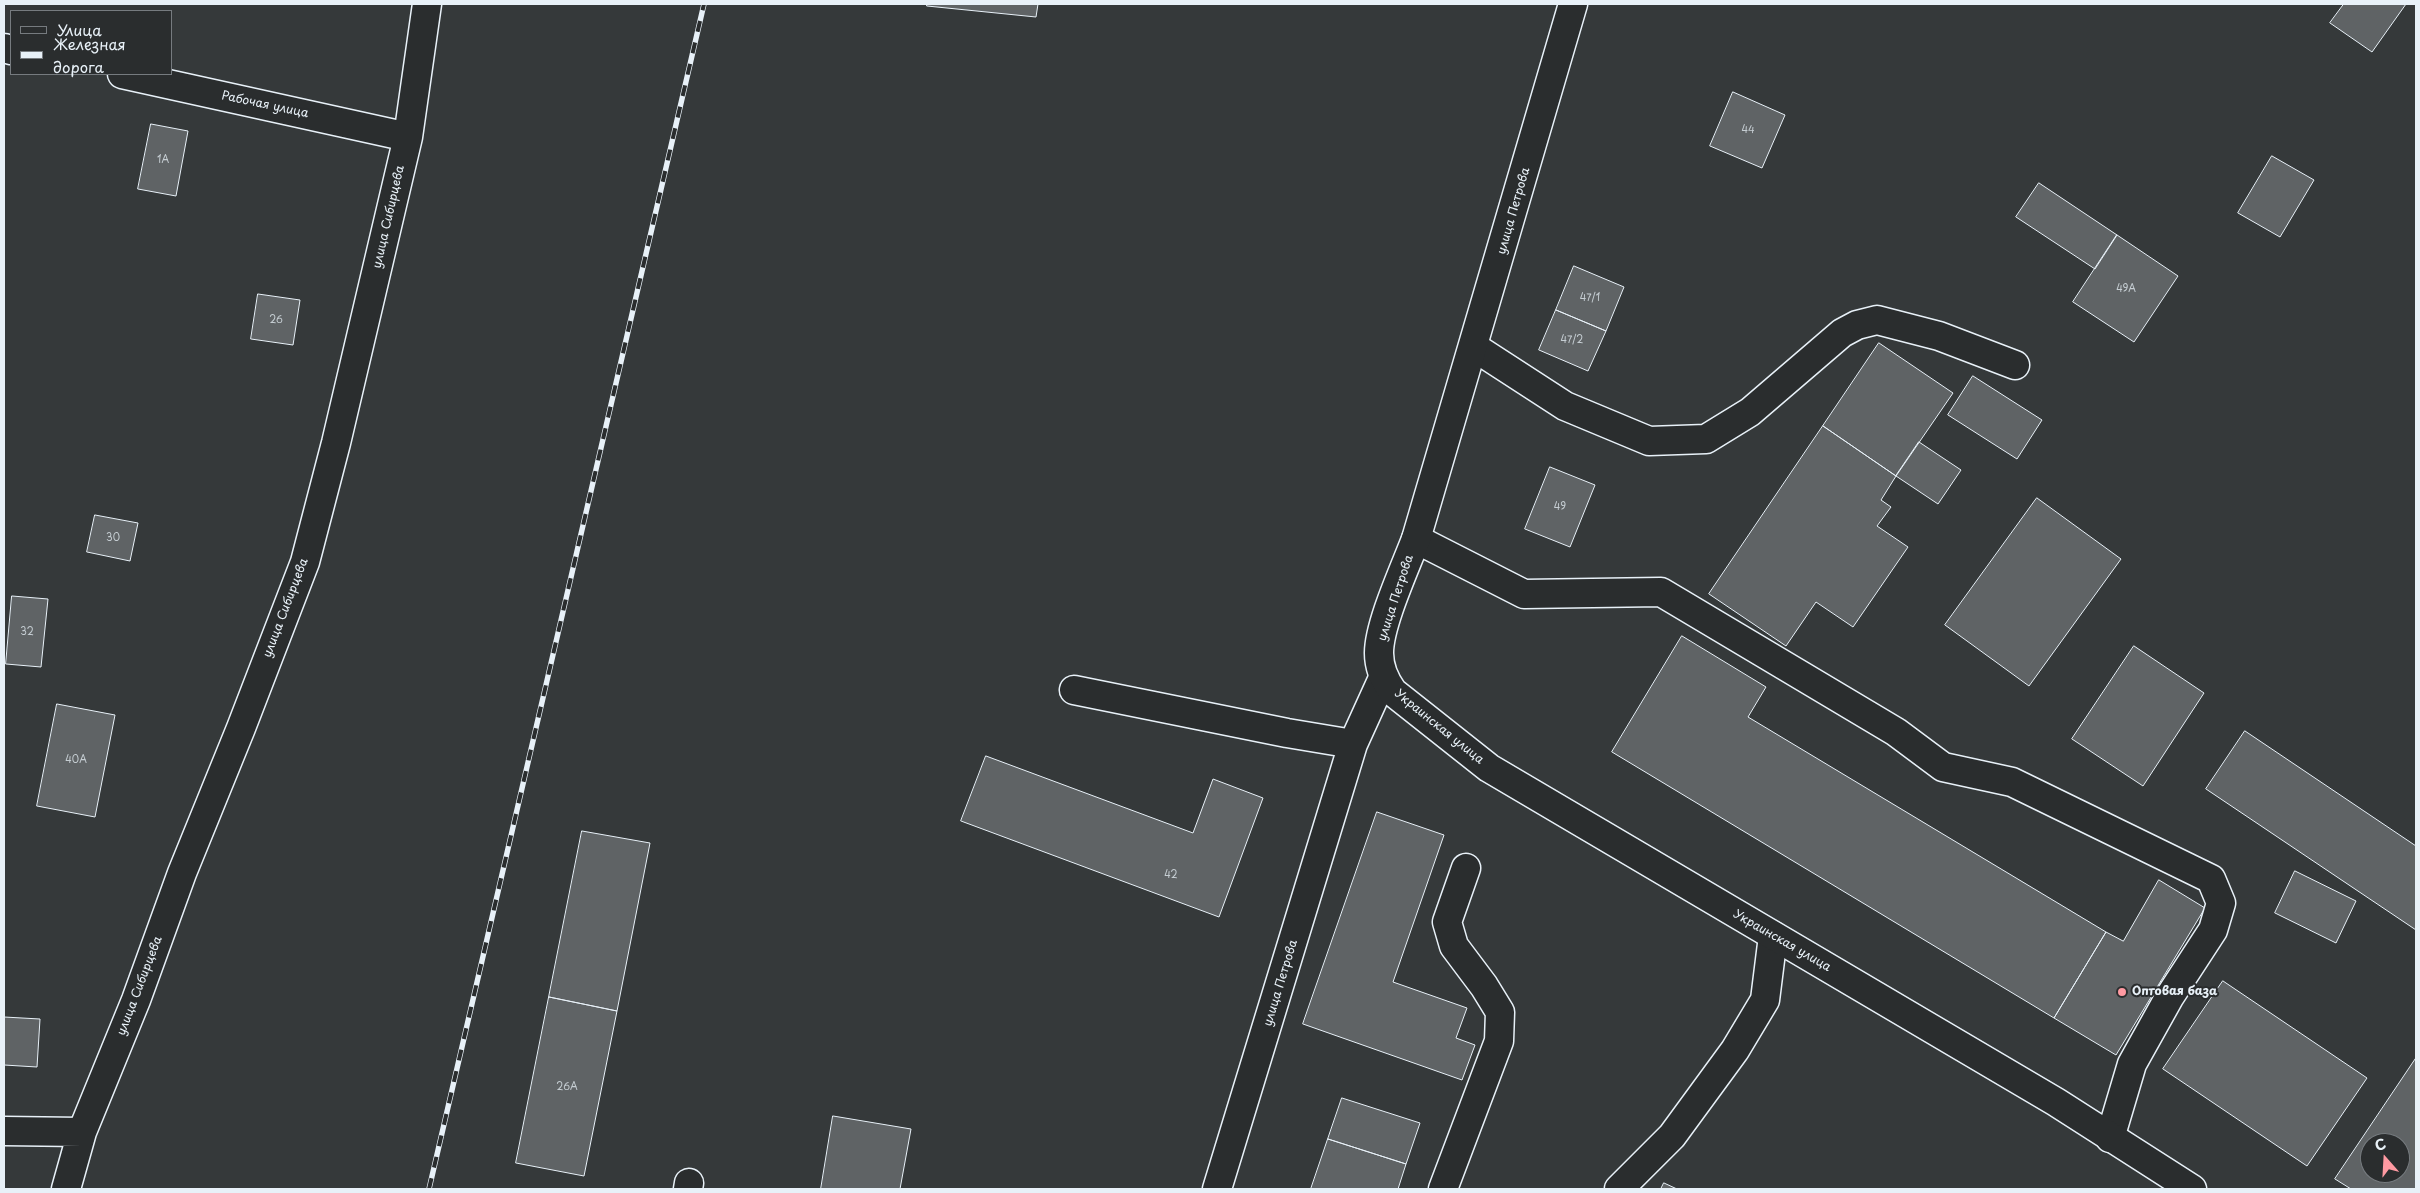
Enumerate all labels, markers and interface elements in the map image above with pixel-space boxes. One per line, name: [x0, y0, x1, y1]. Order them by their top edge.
legend: [10, 10, 172, 75]
text: Улица: [57, 18, 102, 41]
text: Железная дорога: [53, 32, 126, 78]
street label: Рабочая улица: [220, 89, 310, 121]
house number: 44: [1741, 124, 1755, 136]
house number: 1А: [157, 154, 169, 166]
street label: улица Сибирцева: [370, 164, 408, 270]
street label: улица Петрова: [1495, 166, 1533, 256]
house number: 49А: [2116, 283, 2136, 295]
house number: 47/1: [1580, 292, 1600, 304]
house number: 26: [269, 314, 283, 326]
house number: 47/2: [1561, 334, 1583, 346]
house number: 49: [1554, 501, 1566, 513]
house number: 30: [106, 532, 120, 544]
street label: улица Петрова: [1375, 553, 1417, 643]
street label: улица Сибирцева: [260, 556, 312, 660]
house number: 32: [20, 626, 34, 638]
street label: Украинская улица: [1392, 687, 1486, 767]
house number: 40А: [65, 754, 87, 766]
house number: 42: [1164, 869, 1178, 881]
street label: Украинская улица: [1731, 907, 1833, 975]
street label: улица Сибирцева: [114, 934, 166, 1038]
street label: улица Петрова: [1261, 938, 1301, 1028]
place label: Оптовая база: [2132, 985, 2217, 999]
marker: Оптовая база: [2116, 986, 2128, 998]
house number: 26А: [556, 1081, 578, 1093]
north arrow: [2360, 1133, 2410, 1183]
text: С: [2372, 1133, 2389, 1156]

